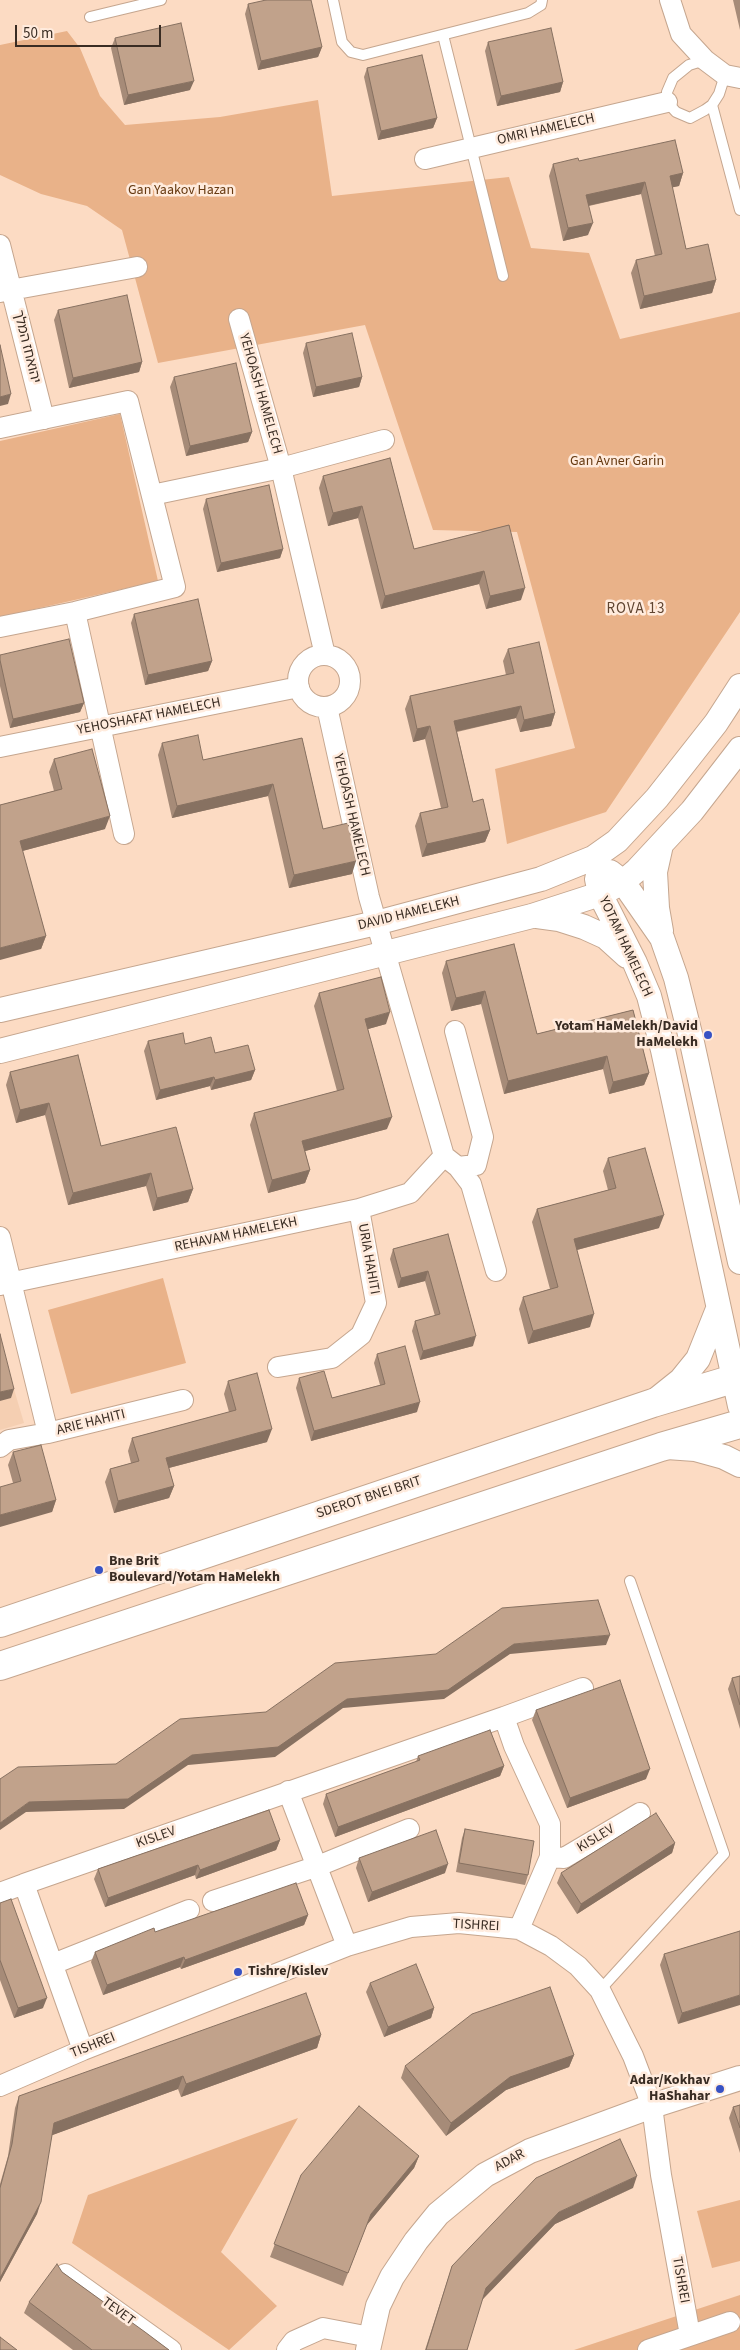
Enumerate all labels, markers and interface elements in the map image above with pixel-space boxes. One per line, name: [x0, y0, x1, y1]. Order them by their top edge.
scale bar: [18, 15, 164, 47]
text: 50 m: [23, 23, 53, 44]
street label: OMRI HAMELECH: [496, 111, 596, 149]
park label: Gan Yaakov Hazan: [128, 183, 234, 199]
street label: יהואחז המלך: [9, 309, 43, 385]
street label: YEHOASH HAMELECH: [235, 332, 285, 456]
park label: Gan Avner Garin: [570, 454, 664, 470]
district label: ROVA 13: [606, 601, 666, 619]
street label: YEHOSHAFAT HAMELECH: [76, 695, 222, 739]
street label: YEHOASH HAMELECH: [329, 752, 373, 878]
street label: DAVID HAMELEKH: [357, 893, 461, 935]
street label: YOTAM HAMELECH: [594, 894, 656, 1000]
place label: Yotam HaMelekh/David HaMelekh: [555, 1019, 698, 1052]
marker: Yotam HaMelekh/David HaMelekh: [702, 1029, 714, 1041]
street label: REHAVAM HAMELEKH: [173, 1214, 299, 1256]
street label: URIA HAHITI: [353, 1222, 383, 1296]
street label: ARIE HAHITI: [55, 1406, 127, 1440]
street label: SDEROT BNEI BRIT: [314, 1473, 424, 1523]
place label: Bne Brit Boulevard/Yotam HaMelekh: [109, 1554, 280, 1586]
marker: Bne Brit Boulevard/Yotam HaMelekh: [93, 1564, 105, 1576]
street label: KISLEV: [574, 1821, 618, 1857]
street label: KISLEV: [134, 1823, 178, 1853]
street label: TISHREI: [452, 1916, 500, 1936]
place label: Tishre/Kislev: [248, 1964, 328, 1980]
marker: Tishre/Kislev: [232, 1966, 244, 1978]
street label: TISHREI: [68, 2029, 118, 2063]
place label: Adar/Kokhav HaShahar: [630, 2073, 710, 2106]
marker: Adar/Kokhav HaShahar: [714, 2083, 726, 2095]
street label: ADAR: [492, 2146, 528, 2176]
street label: TISHREI: [668, 2255, 692, 2305]
street label: TEVET: [98, 2294, 138, 2330]

